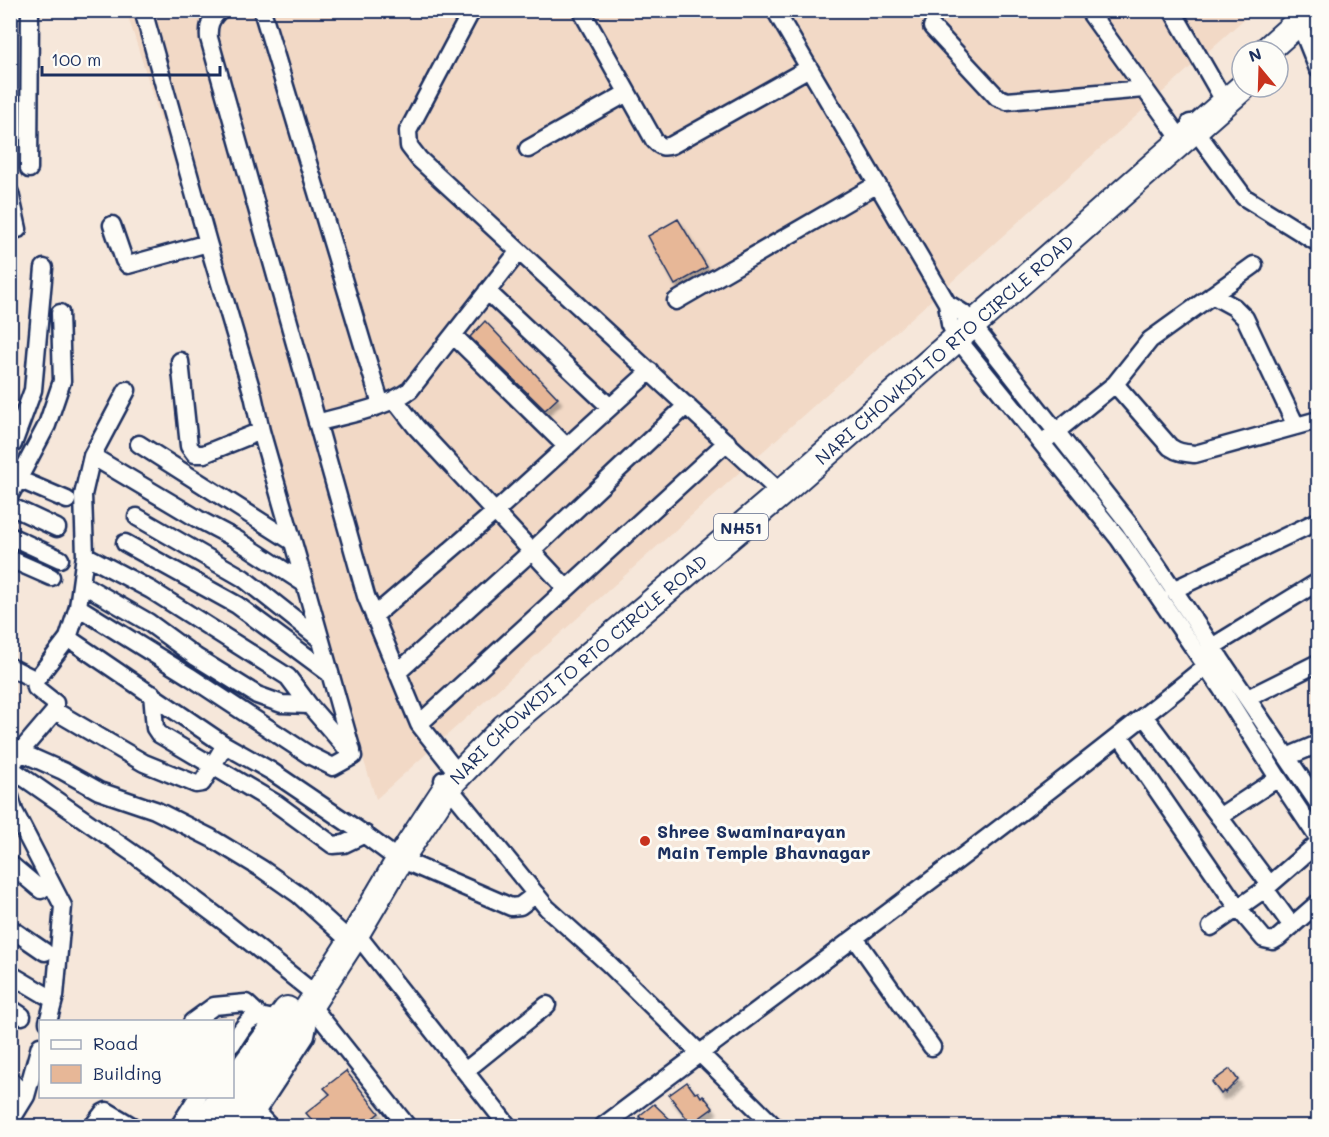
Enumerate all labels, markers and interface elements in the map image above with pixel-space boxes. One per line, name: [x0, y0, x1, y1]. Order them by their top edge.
scale bar: [42, 39, 220, 77]
north arrow: [1230, 39, 1290, 99]
text: N: [1246, 42, 1264, 66]
text: 100 m: [51, 47, 101, 71]
street label: NARI CHOWKDI TO RTO CIRCLE ROAD: [810, 229, 1079, 470]
road number: NH51: [714, 514, 768, 540]
street label: NARI CHOWKDI TO RTO CIRCLE ROAD: [444, 549, 712, 789]
place label: Shree Swaminarayan Main Temple Bhavnagar: [657, 819, 871, 864]
marker: Shree Swaminarayan Main Temple Bhavnagar: [638, 834, 652, 848]
legend: [39, 1020, 234, 1098]
text: Road: [93, 1031, 138, 1055]
text: Building: [93, 1061, 161, 1085]

